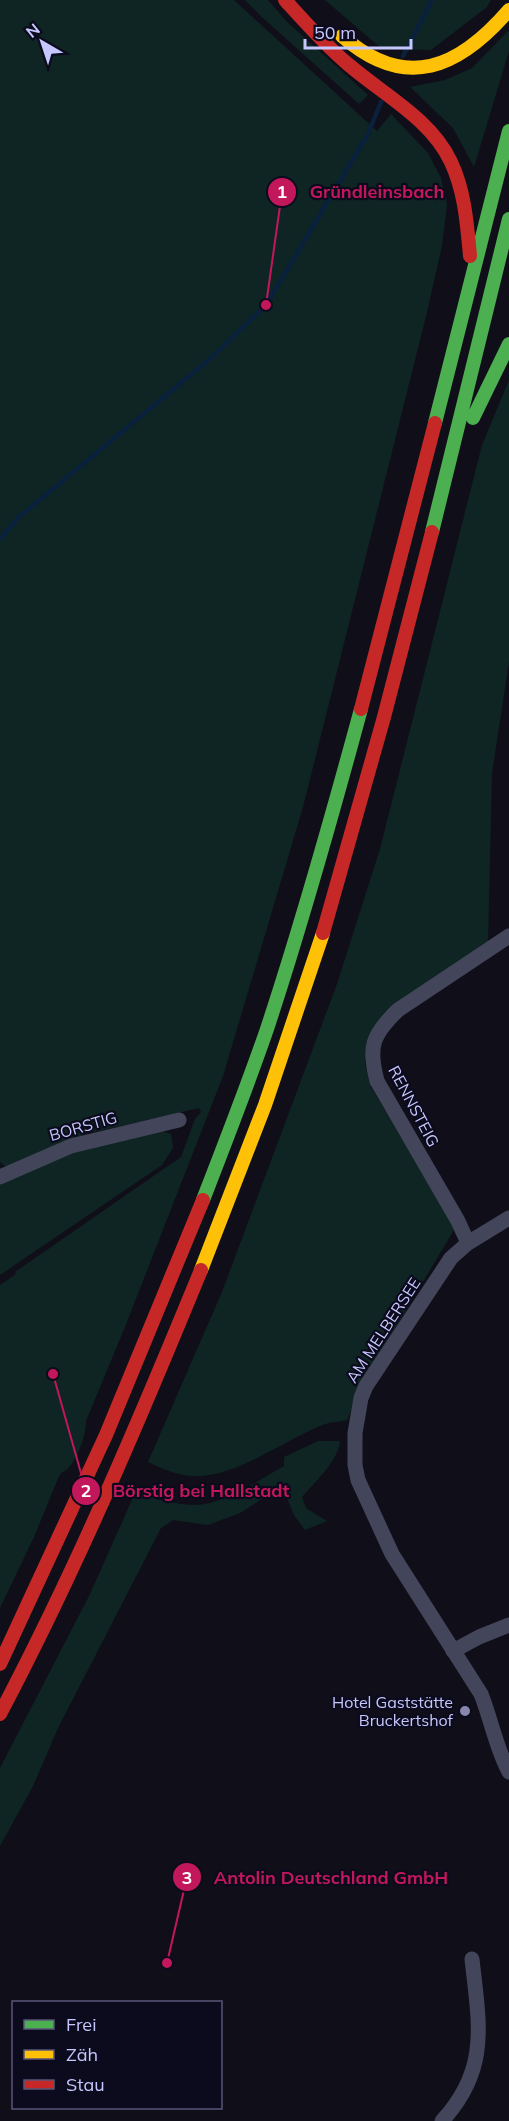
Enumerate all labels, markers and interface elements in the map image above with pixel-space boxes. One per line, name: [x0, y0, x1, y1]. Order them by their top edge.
north arrow: [12, 12, 72, 72]
scale bar: [305, 12, 412, 50]
text: N: [22, 19, 44, 42]
text: 50 m: [314, 21, 356, 44]
callout: Gründleinsbach: [267, 174, 456, 210]
text: 1: [277, 180, 287, 203]
text: Gründleinsbach: [310, 180, 444, 203]
street label: RENNSTEIG: [384, 1062, 444, 1150]
street label: BORSTIG: [47, 1107, 119, 1145]
street label: AM MELBERSEE: [341, 1274, 425, 1386]
callout: Börstig bei Hallstadt: [71, 1473, 301, 1509]
text: 2: [81, 1479, 91, 1502]
text: Börstig bei Hallstadt: [113, 1479, 290, 1502]
place label: Hotel Gaststätte Bruckertshof: [332, 1692, 454, 1730]
marker: Hotel Gaststätte Bruckertshof: [458, 1704, 472, 1718]
callout: Antolin Deutschland GmbH: [172, 1859, 460, 1895]
text: 3: [182, 1866, 192, 1889]
text: Antolin Deutschland GmbH: [214, 1866, 448, 1889]
legend: [12, 2001, 222, 2109]
text: Frei: [66, 2013, 96, 2036]
text: Zäh: [66, 2043, 98, 2066]
text: Stau: [66, 2073, 105, 2096]

